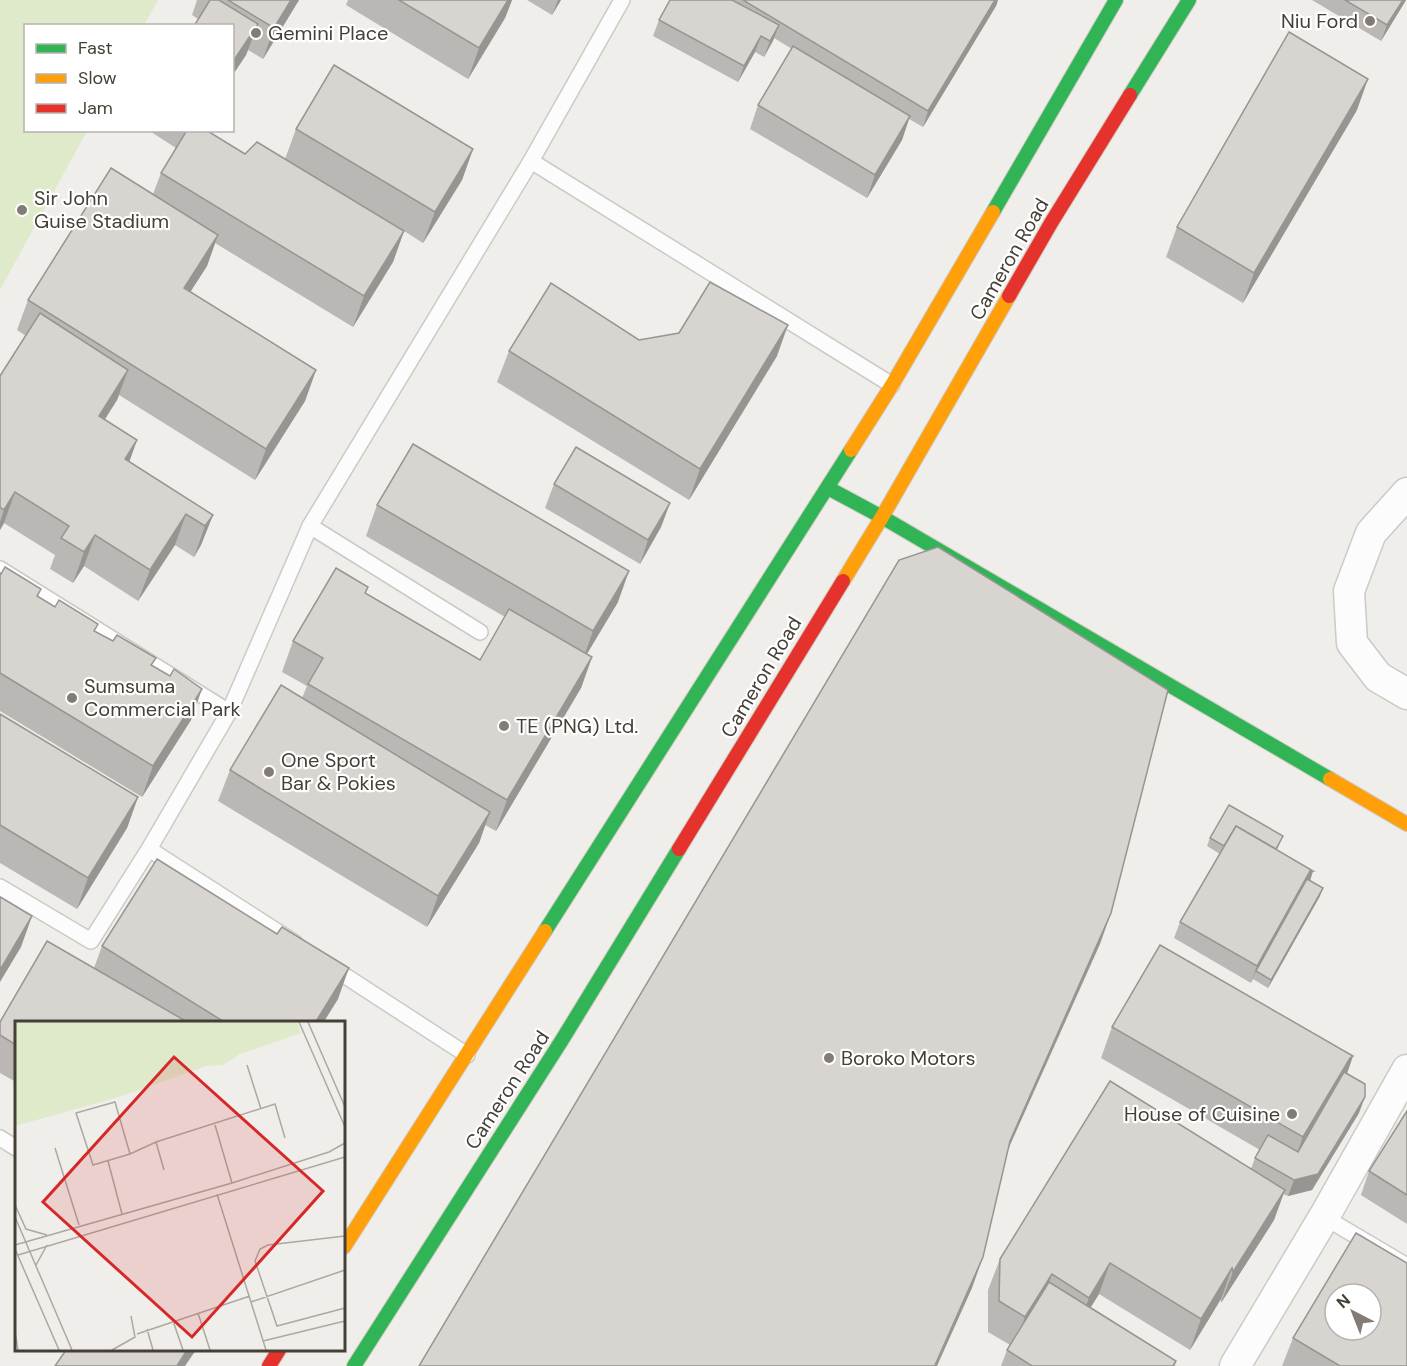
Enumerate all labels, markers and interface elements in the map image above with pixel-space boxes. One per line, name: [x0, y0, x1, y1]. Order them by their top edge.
place label: Niu Ford: [1281, 8, 1358, 34]
marker: Niu Ford: [1363, 14, 1377, 28]
place label: Gemini Place: [268, 20, 388, 46]
legend: [24, 24, 234, 132]
marker: Gemini Place: [249, 26, 263, 40]
text: Fast: [78, 36, 113, 60]
text: Slow: [78, 66, 117, 90]
text: Jam: [78, 96, 113, 120]
place label: Sir John Guise Stadium: [34, 185, 169, 234]
street label: Cameron Road: [964, 193, 1054, 325]
marker: Sir John Guise Stadium: [15, 203, 29, 217]
street label: Cameron Road: [715, 612, 807, 742]
place label: Sumsuma Commercial Park: [84, 673, 241, 722]
marker: Sumsuma Commercial Park: [65, 691, 79, 705]
place label: TE (PNG) Ltd.: [516, 713, 638, 739]
marker: TE (PNG) Ltd.: [497, 719, 511, 733]
place label: One Sport Bar & Pokies: [281, 747, 396, 796]
marker: One Sport Bar & Pokies: [262, 765, 276, 779]
inset map: [15, 1021, 345, 1351]
street label: Cameron Road: [459, 1026, 555, 1154]
place label: Boroko Motors: [841, 1045, 975, 1071]
marker: Boroko Motors: [822, 1051, 836, 1065]
place label: House of Cuisine: [1124, 1101, 1280, 1127]
marker: House of Cuisine: [1285, 1107, 1299, 1121]
north arrow: [1323, 1282, 1383, 1342]
text: N: [1332, 1290, 1355, 1313]

